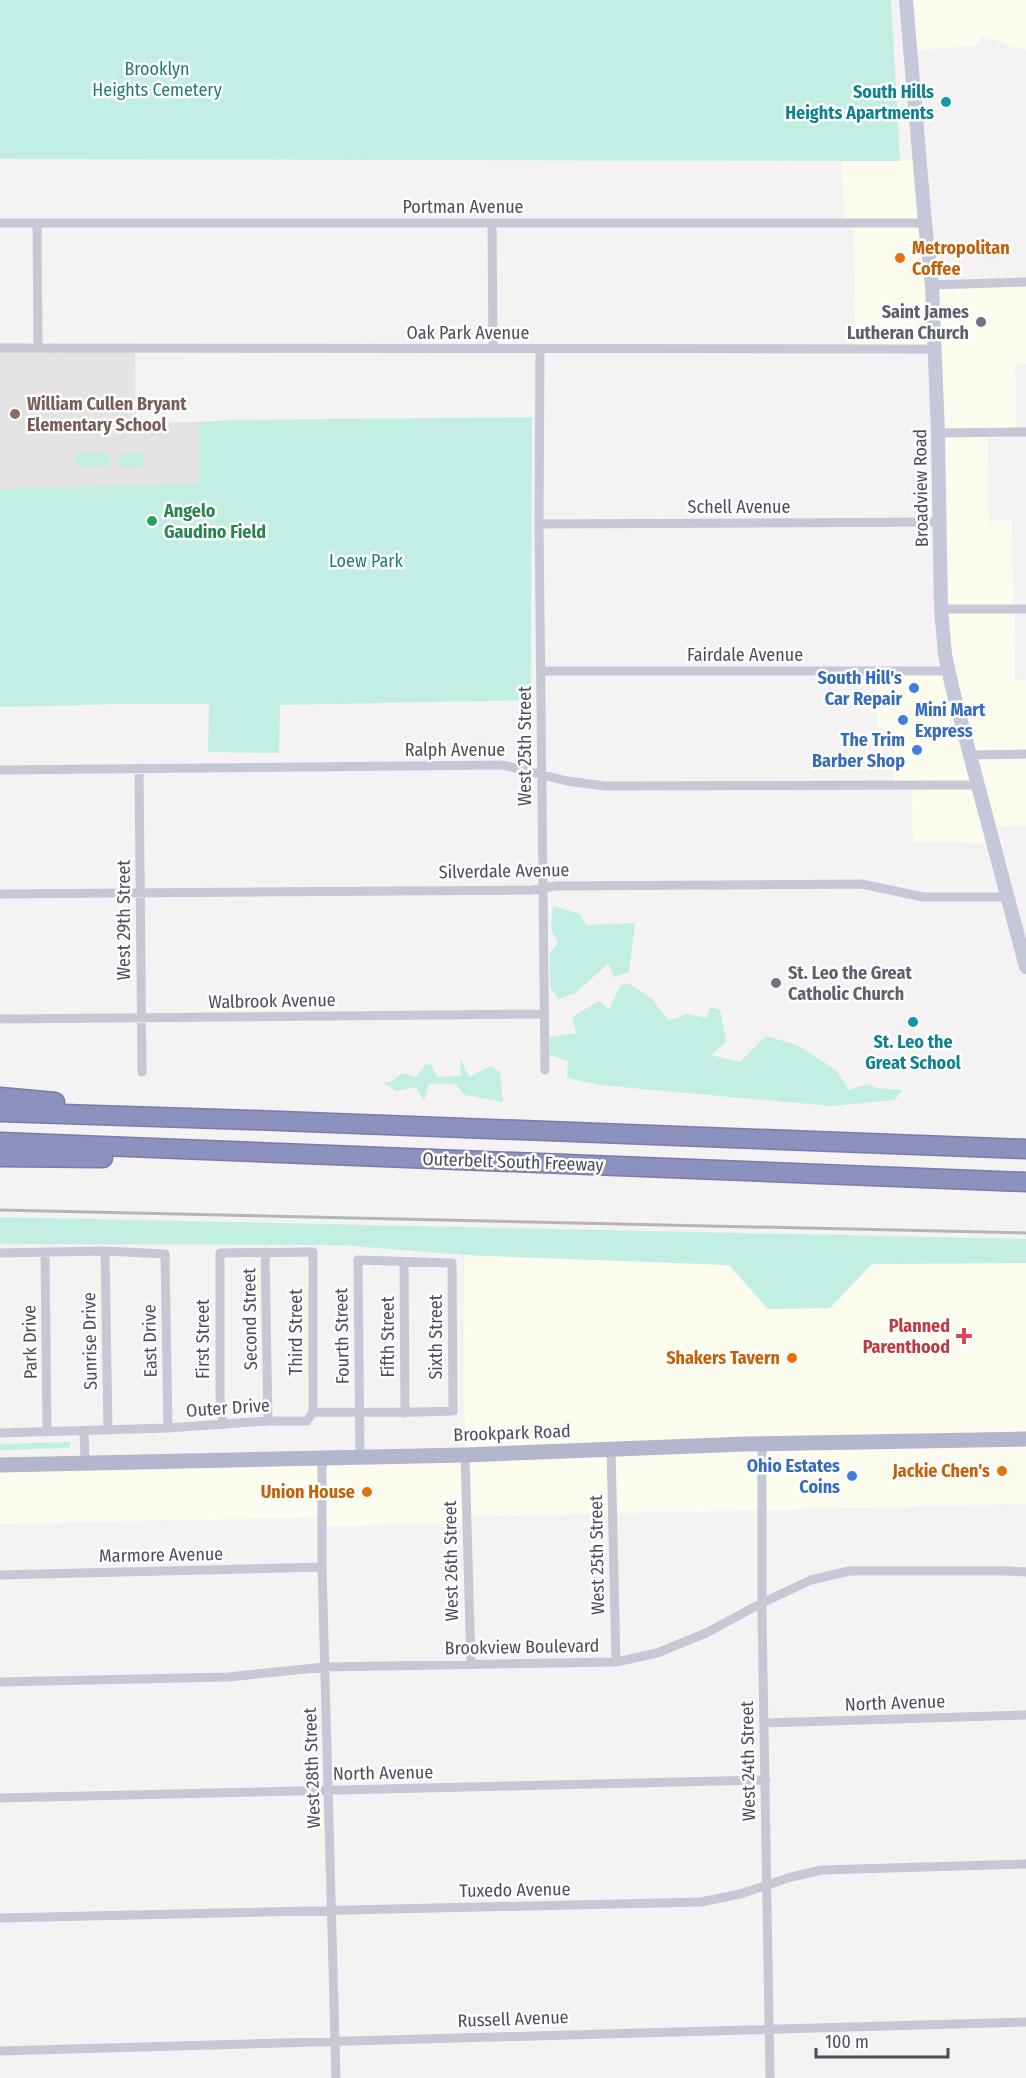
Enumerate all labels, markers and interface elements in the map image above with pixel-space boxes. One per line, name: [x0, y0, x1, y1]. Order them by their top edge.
park label: Brooklyn Heights Cemetery: [92, 58, 222, 101]
place label: South Hills Heights Apartments: [785, 81, 934, 124]
marker: South Hills Heights Apartments: [939, 95, 953, 109]
street label: Portman Avenue: [403, 196, 524, 218]
place label: Metropolitan Coffee: [912, 237, 1010, 280]
marker: Metropolitan Coffee: [893, 251, 907, 265]
place label: Saint James Lutheran Church: [847, 301, 969, 344]
marker: Saint James Lutheran Church: [974, 315, 988, 329]
street label: Oak Park Avenue: [407, 322, 530, 344]
place label: William Cullen Bryant Elementary School: [27, 393, 187, 436]
marker: William Cullen Bryant Elementary School: [8, 407, 22, 421]
street label: Broadview Road: [909, 429, 933, 547]
street label: Schell Avenue: [688, 496, 791, 518]
place label: Angelo Gaudino Field: [163, 500, 266, 543]
marker: Angelo Gaudino Field: [145, 514, 159, 528]
park label: Loew Park: [329, 550, 404, 572]
street label: Fairdale Avenue: [687, 644, 803, 666]
place label: South Hill's Car Repair: [817, 667, 902, 710]
marker: South Hill's Car Repair: [907, 681, 921, 695]
street label: West 25th Street: [514, 686, 536, 806]
place label: Mini Mart Express: [915, 699, 986, 742]
marker: Mini Mart Express: [896, 713, 910, 727]
place label: The Trim Barber Shop: [812, 729, 905, 772]
street label: Ralph Avenue: [405, 739, 505, 761]
marker: The Trim Barber Shop: [910, 743, 924, 757]
street label: Silverdale Avenue: [438, 859, 570, 883]
street label: West 29th Street: [113, 860, 135, 980]
place label: St. Leo the Great Catholic Church: [788, 962, 912, 1005]
marker: St. Leo the Great Catholic Church: [769, 976, 783, 990]
street label: Walbrook Avenue: [208, 989, 336, 1013]
marker: St. Leo the Great School: [906, 1015, 920, 1029]
place label: St. Leo the Great School: [865, 1031, 961, 1074]
street label: Outerbelt South Freeway: [422, 1148, 604, 1176]
street label: Second Street: [238, 1268, 262, 1370]
street label: Fourth Street: [330, 1288, 354, 1384]
street label: Third Street: [285, 1289, 307, 1375]
street label: Sunrise Drive: [78, 1292, 102, 1390]
street label: Sixth Street: [425, 1294, 447, 1380]
street label: Fifth Street: [377, 1296, 399, 1378]
street label: First Street: [192, 1299, 214, 1379]
street label: East Drive: [138, 1304, 162, 1378]
street label: Park Drive: [18, 1305, 42, 1379]
place label: Planned Parenthood: [863, 1315, 950, 1358]
marker: Planned Parenthood: [955, 1327, 973, 1345]
place label: Shakers Tavern: [666, 1347, 780, 1369]
marker: Shakers Tavern: [785, 1351, 799, 1365]
street label: Outer Drive: [185, 1394, 271, 1422]
street label: Brookpark Road: [453, 1420, 571, 1446]
place label: Ohio Estates Coins: [747, 1455, 840, 1498]
place label: Jackie Chen's: [891, 1460, 990, 1482]
marker: Jackie Chen's: [995, 1464, 1009, 1478]
marker: Ohio Estates Coins: [845, 1469, 859, 1483]
place label: Union House: [261, 1481, 355, 1503]
marker: Union House: [360, 1485, 374, 1499]
street label: West 25th Street: [585, 1495, 609, 1615]
street label: West 26th Street: [439, 1500, 463, 1622]
street label: Marmore Avenue: [99, 1543, 223, 1567]
street label: Brookview Boulevard: [445, 1635, 599, 1659]
street label: North Avenue: [844, 1690, 946, 1716]
street label: West 24th Street: [736, 1701, 760, 1821]
street label: West 28th Street: [299, 1707, 325, 1829]
street label: North Avenue: [333, 1761, 433, 1785]
street label: Tuxedo Avenue: [459, 1878, 571, 1902]
street label: Russell Avenue: [457, 2006, 569, 2032]
scale bar: [816, 2021, 948, 2059]
text: 100 m: [825, 2031, 869, 2053]

